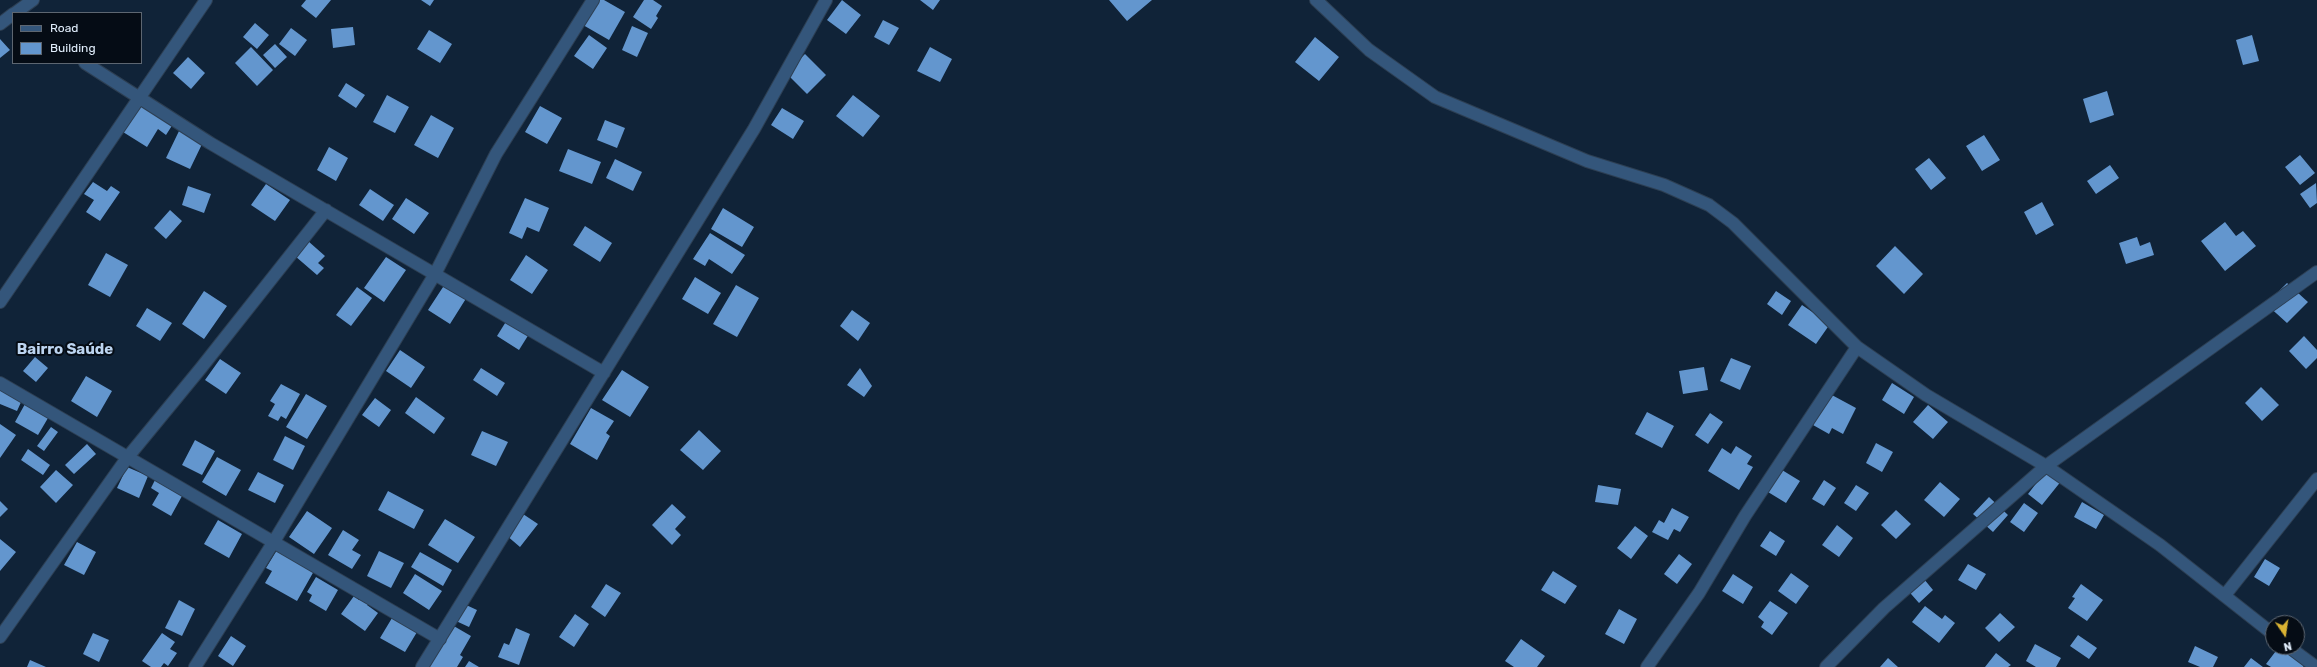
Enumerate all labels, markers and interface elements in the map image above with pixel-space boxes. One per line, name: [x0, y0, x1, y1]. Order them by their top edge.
legend: [12, 12, 142, 64]
text: Road: [50, 21, 78, 35]
text: Building: [50, 41, 96, 55]
district label: Bairro Saúde: [17, 341, 113, 359]
north arrow: [2265, 615, 2305, 655]
text: N: [2282, 639, 2293, 653]

